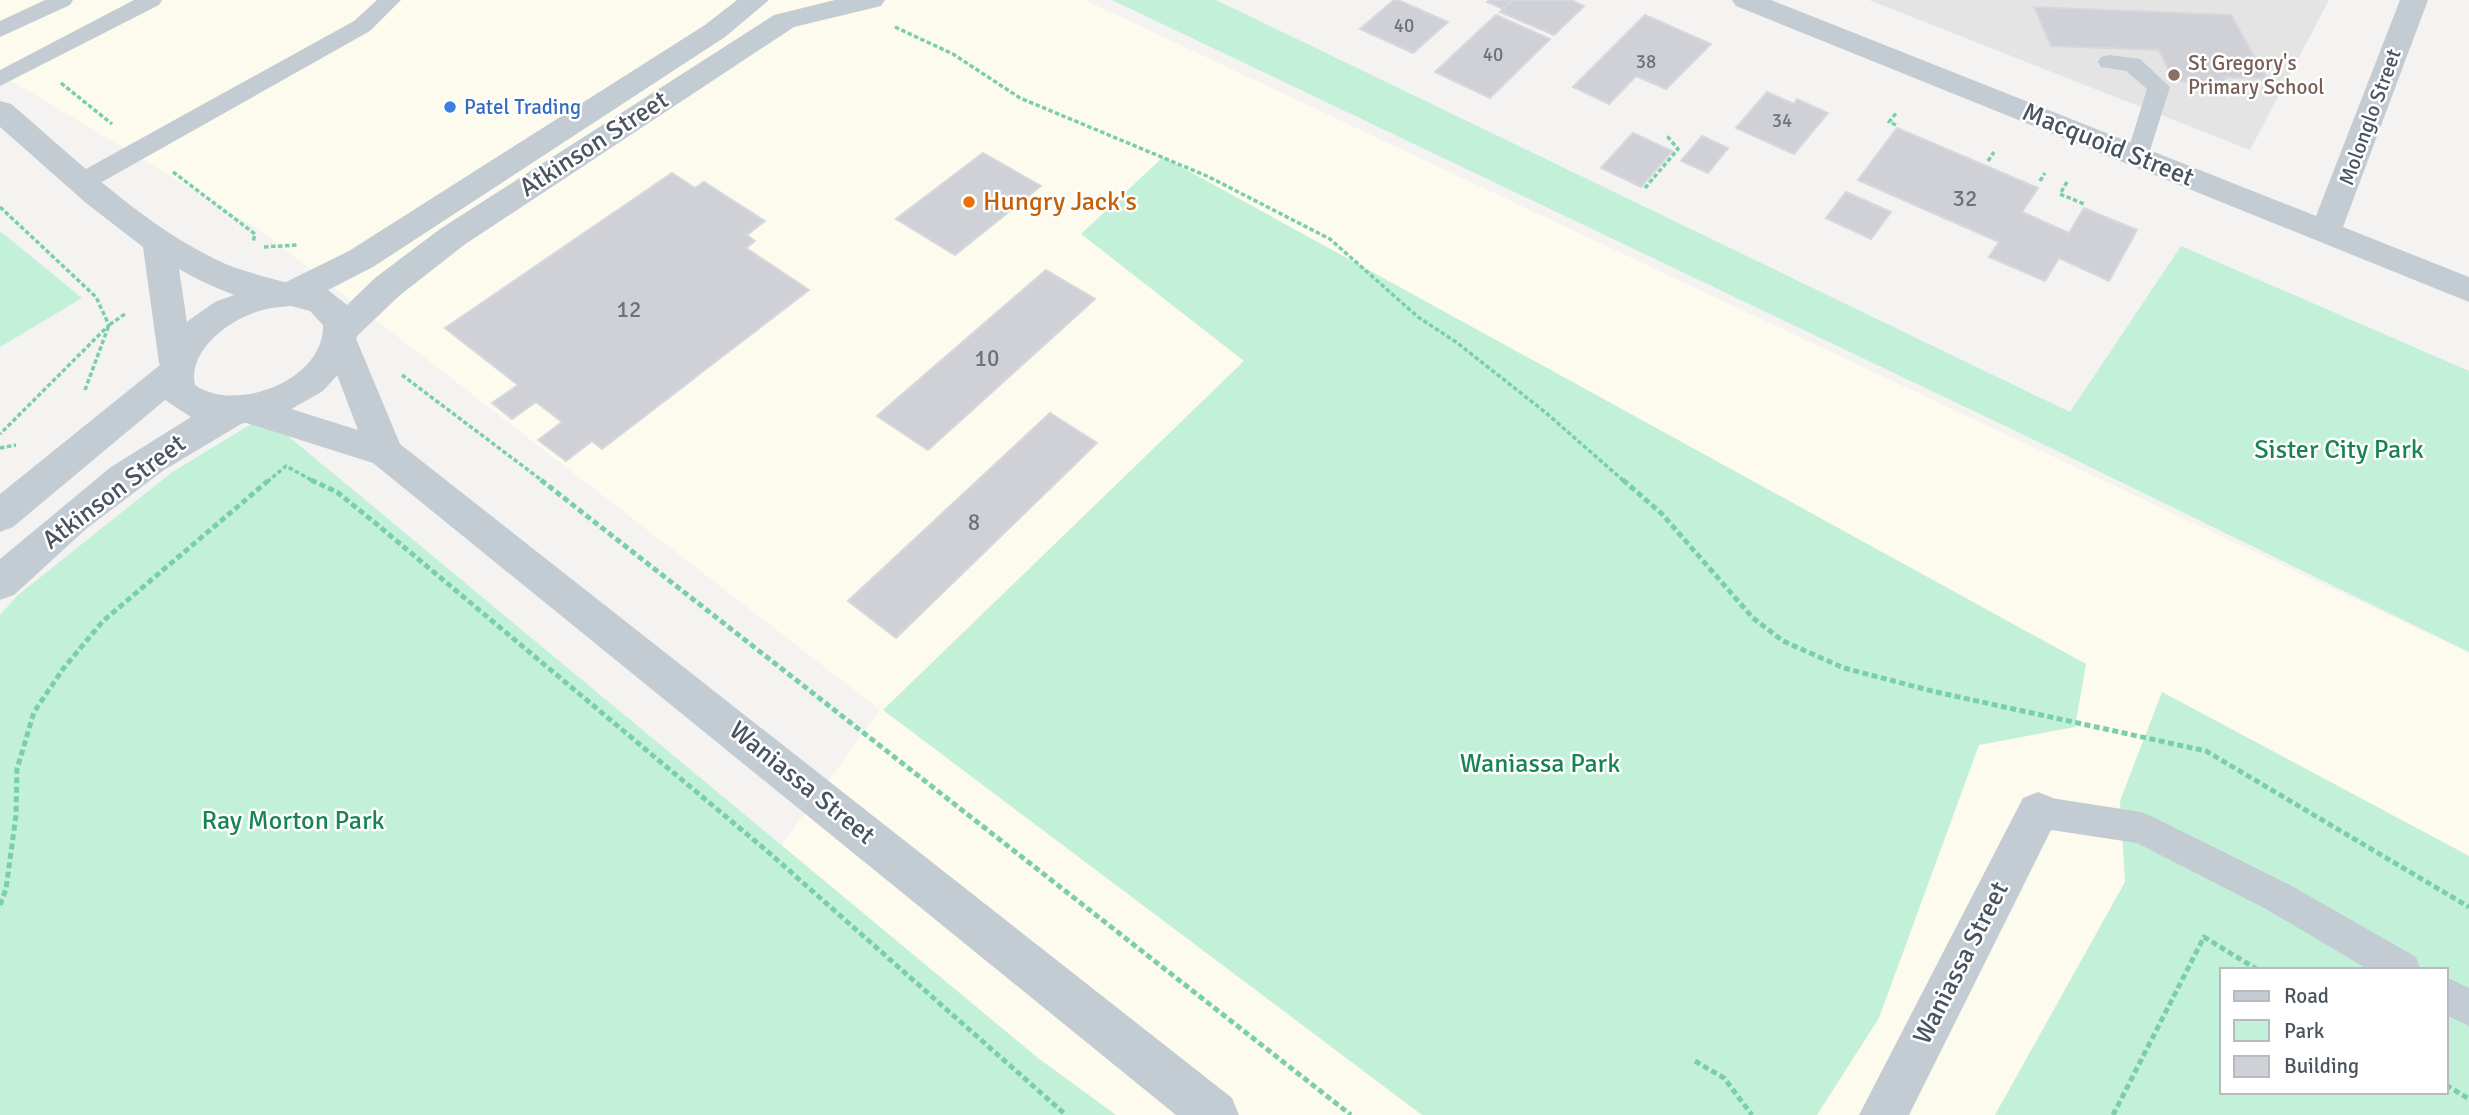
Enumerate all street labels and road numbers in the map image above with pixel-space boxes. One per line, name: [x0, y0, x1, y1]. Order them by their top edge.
street label: Molonglo Street: [2333, 45, 2407, 189]
street label: Atkinson Street: [514, 84, 674, 204]
street label: Macquoid Street: [2018, 96, 2198, 194]
street label: Atkinson Street: [36, 428, 192, 556]
street label: Waniassa Street: [723, 715, 881, 851]
street label: Waniassa Street: [1906, 876, 2016, 1050]

